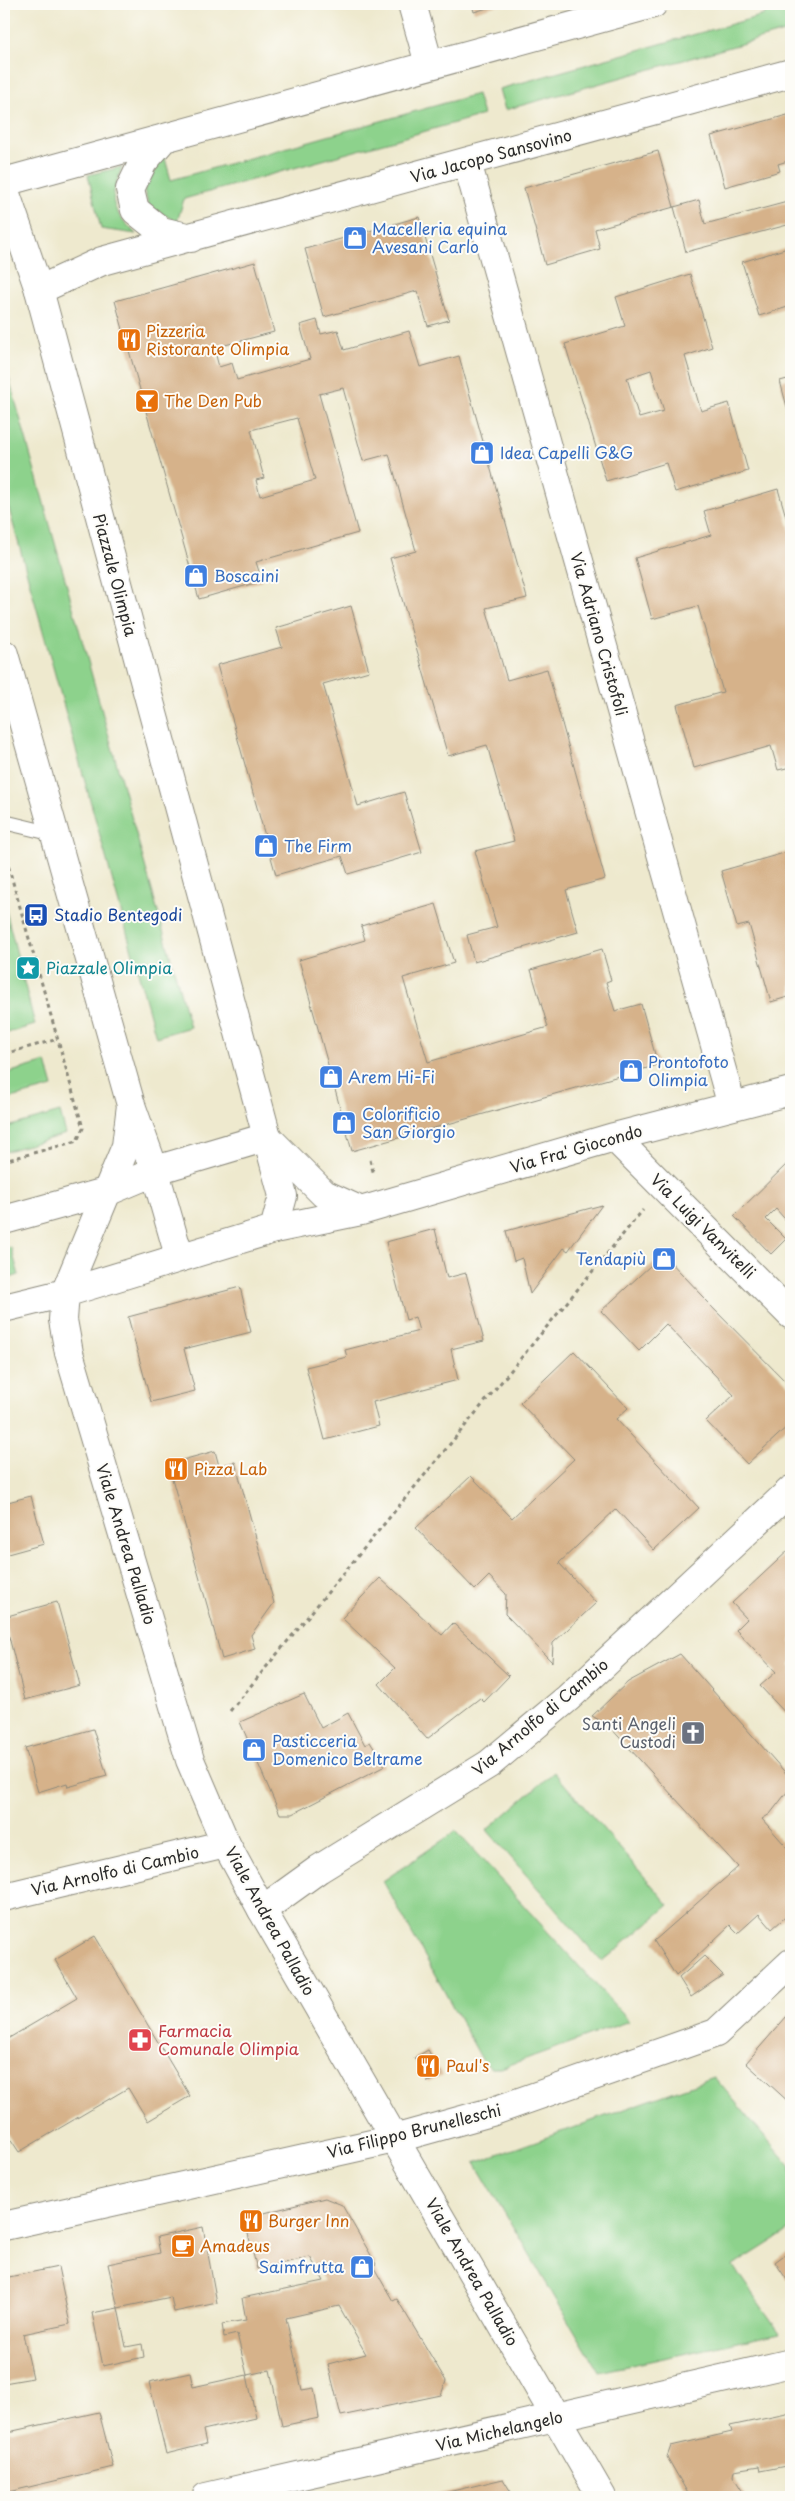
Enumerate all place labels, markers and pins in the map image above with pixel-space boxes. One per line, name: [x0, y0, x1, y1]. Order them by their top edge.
place label: Macelleria equina Avesani Carlo: [372, 216, 507, 258]
shop icon: Macelleria equina Avesani Carlo: [342, 225, 368, 251]
place label: Pizzeria Ristorante Olimpia: [146, 318, 289, 360]
restaurant icon: Pizzeria Ristorante Olimpia: [116, 327, 142, 353]
bar icon: The Den Pub: [134, 388, 160, 414]
place label: The Den Pub: [164, 388, 262, 412]
shop icon: Idea Capelli G&G: [469, 440, 495, 466]
place label: Idea Capelli G&G: [500, 440, 633, 464]
shop icon: Boscaini: [183, 563, 209, 589]
place label: Boscaini: [214, 563, 279, 587]
shop icon: The Firm: [253, 833, 279, 859]
place label: The Firm: [284, 833, 352, 857]
bus stop icon: Stadio Bentegodi: [23, 902, 49, 928]
place label: Stadio Bentegodi: [54, 902, 182, 926]
place icon: Piazzale Olimpia: [15, 955, 41, 981]
place label: Piazzale Olimpia: [46, 955, 172, 979]
place label: Prontofoto Olimpia: [648, 1049, 729, 1091]
shop icon: Prontofoto Olimpia: [618, 1058, 644, 1084]
shop icon: Arem Hi-Fi: [318, 1064, 344, 1090]
place label: Arem Hi-Fi: [348, 1064, 435, 1088]
place label: Colorificio San Giorgio: [362, 1101, 455, 1143]
shop icon: Colorificio San Giorgio: [331, 1110, 357, 1136]
place label: Tendapiù: [576, 1246, 646, 1270]
shop icon: Tendapiù: [651, 1246, 677, 1272]
restaurant icon: Pizza Lab: [163, 1456, 189, 1482]
place label: Pizza Lab: [194, 1456, 267, 1480]
place label: Santi Angeli Custodi: [582, 1711, 676, 1753]
church icon: Santi Angeli Custodi: [680, 1720, 706, 1746]
place label: Pasticceria Domenico Beltrame: [272, 1728, 422, 1770]
shop icon: Pasticceria Domenico Beltrame: [241, 1737, 267, 1763]
place label: Farmacia Comunale Olimpia: [158, 2018, 299, 2060]
pharmacy icon: Farmacia Comunale Olimpia: [127, 2027, 153, 2053]
restaurant icon: Paul's: [415, 2053, 441, 2079]
place label: Paul's: [446, 2053, 489, 2077]
restaurant icon: Burger Inn: [238, 2208, 264, 2234]
place label: Burger Inn: [268, 2208, 349, 2232]
cafe icon: Amadeus: [170, 2233, 196, 2259]
place label: Amadeus: [200, 2233, 270, 2257]
place label: Saimfrutta: [258, 2254, 344, 2278]
shop icon: Saimfrutta: [349, 2254, 375, 2280]

